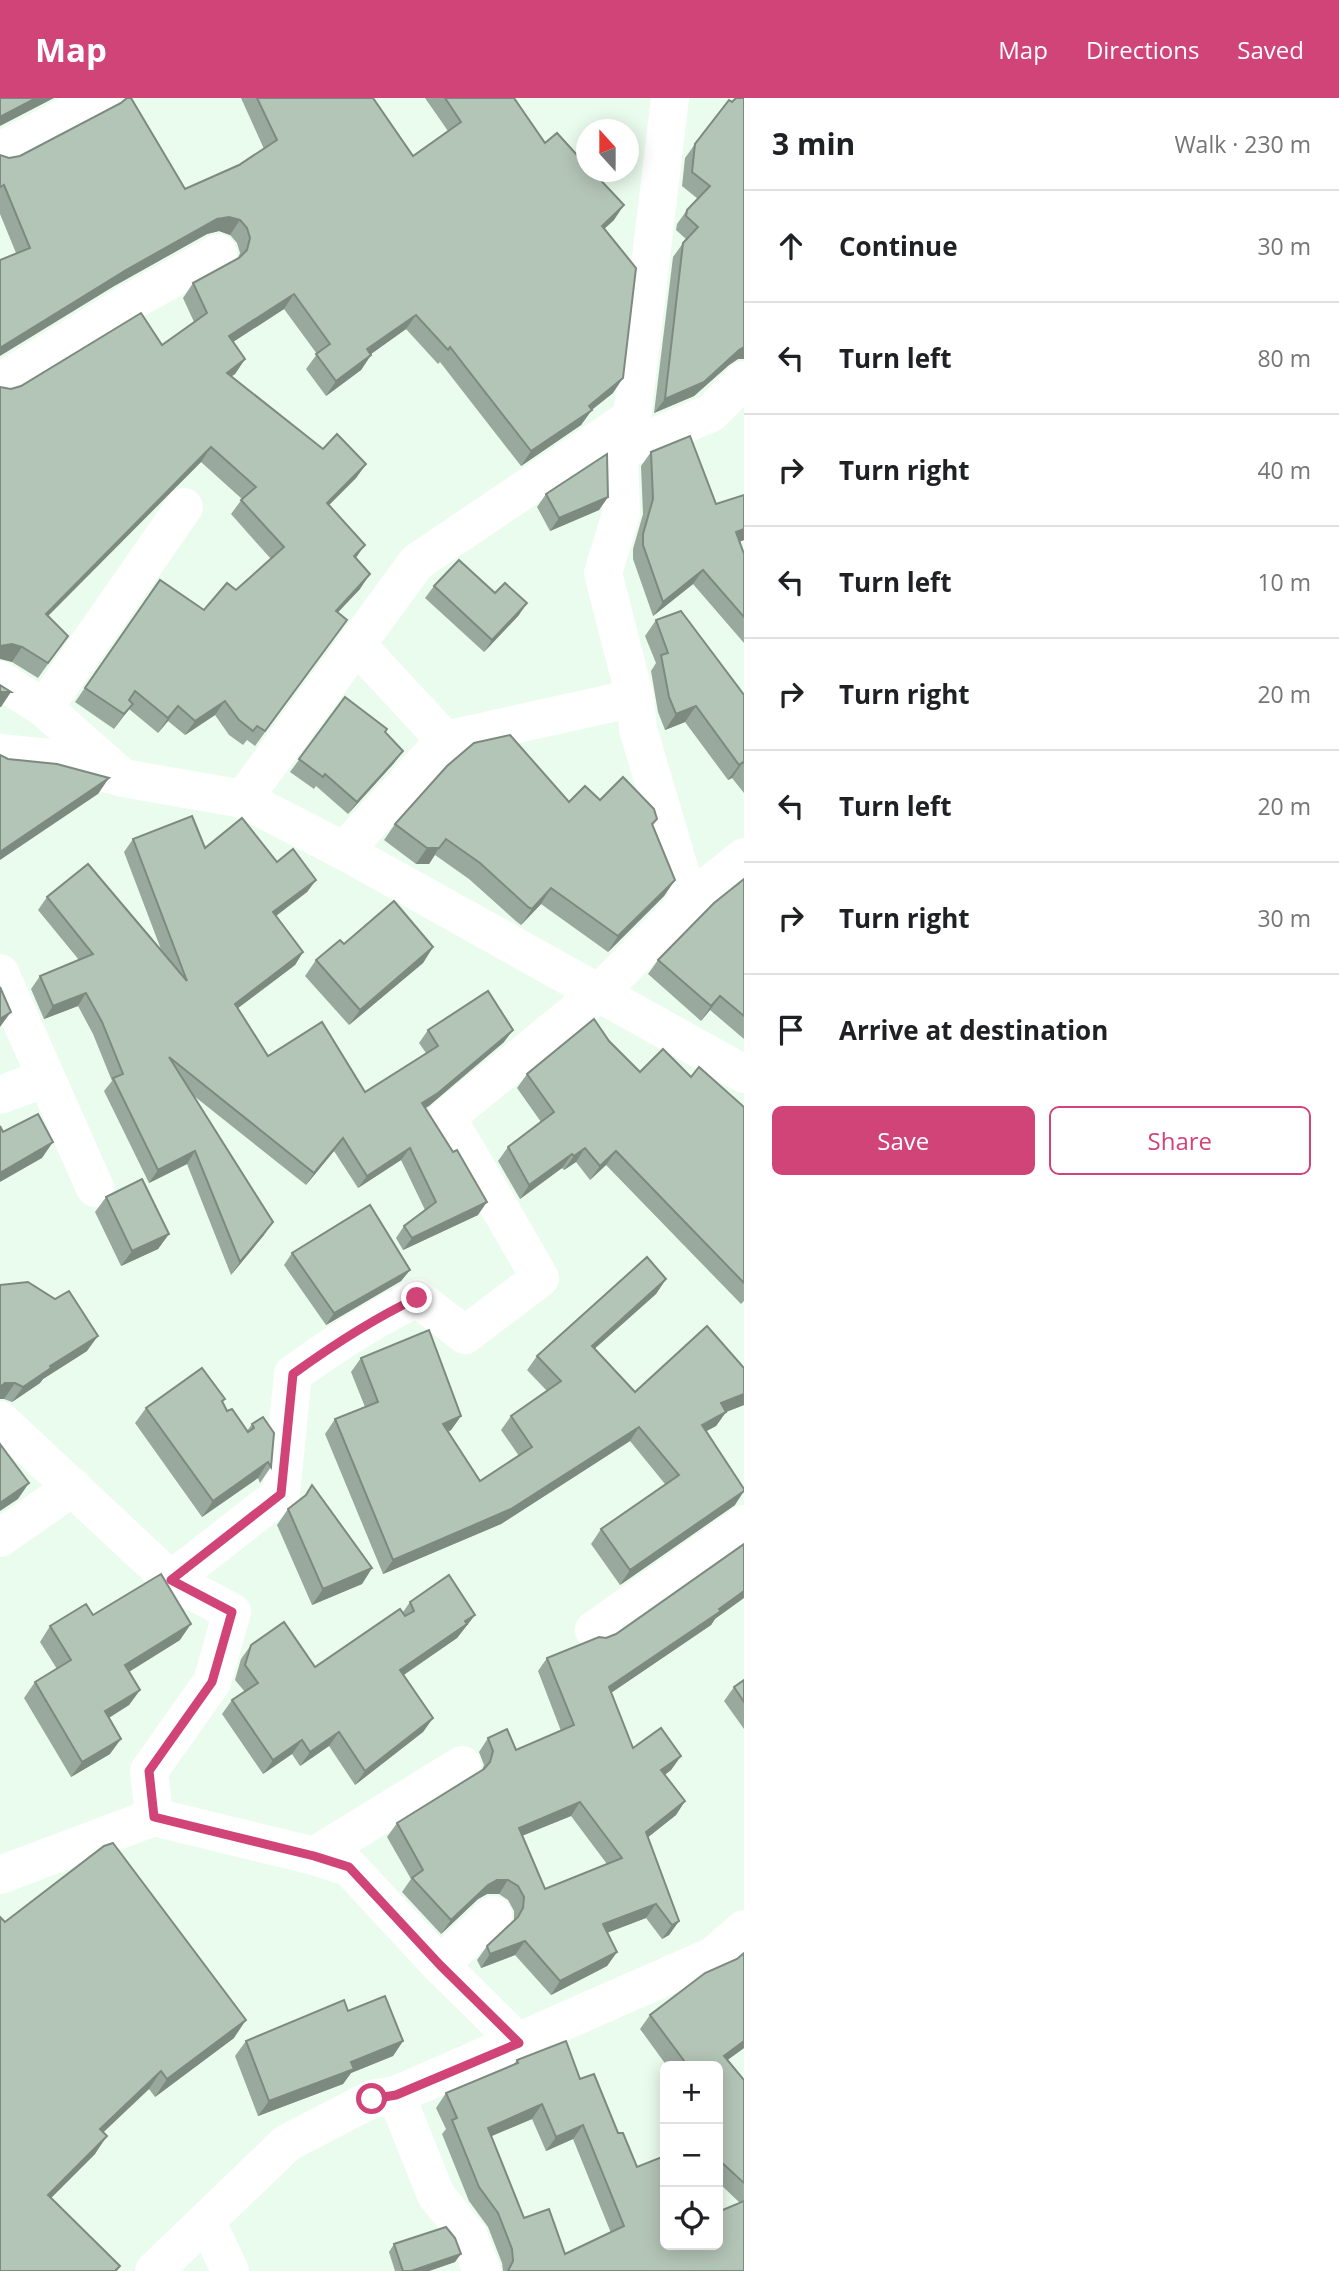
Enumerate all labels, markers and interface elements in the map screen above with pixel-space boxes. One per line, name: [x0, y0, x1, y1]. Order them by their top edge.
text: Map: [35, 27, 107, 72]
text: Map: [998, 33, 1048, 66]
text: Directions: [1086, 33, 1199, 66]
text: Saved: [1237, 33, 1304, 66]
north arrow: [576, 119, 639, 182]
text: 3 min: [772, 123, 855, 164]
text: Walk · 230 m: [1174, 128, 1311, 160]
icon: ahead: [772, 227, 810, 265]
text: Continue: [839, 228, 958, 264]
text: 30 m: [1257, 230, 1311, 262]
icon: left: [772, 339, 810, 377]
text: Turn left: [839, 340, 951, 376]
text: 80 m: [1257, 342, 1311, 374]
icon: right: [772, 451, 810, 489]
text: Turn right: [839, 452, 970, 488]
text: 40 m: [1257, 454, 1311, 486]
icon: left: [772, 563, 810, 601]
text: Turn left: [839, 564, 951, 600]
text: 10 m: [1257, 566, 1311, 598]
icon: right: [772, 675, 810, 713]
text: Turn right: [839, 676, 970, 712]
text: 20 m: [1257, 678, 1311, 710]
icon: left: [772, 787, 810, 825]
text: Turn left: [839, 788, 951, 824]
text: 20 m: [1257, 790, 1311, 822]
icon: right: [772, 899, 810, 937]
text: Turn right: [839, 900, 970, 936]
text: 30 m: [1257, 902, 1311, 934]
icon: arrive: [772, 1011, 810, 1049]
text: Arrive at destination: [839, 1012, 1108, 1048]
button: Save: [772, 1106, 1035, 1175]
button: Share: [1049, 1106, 1311, 1175]
route end: [401, 1282, 432, 1313]
map controls: [660, 2061, 723, 2250]
button: +: [660, 2061, 723, 2124]
route start: [356, 2083, 387, 2114]
button: −: [660, 2124, 723, 2187]
button: locate: [660, 2187, 723, 2250]

